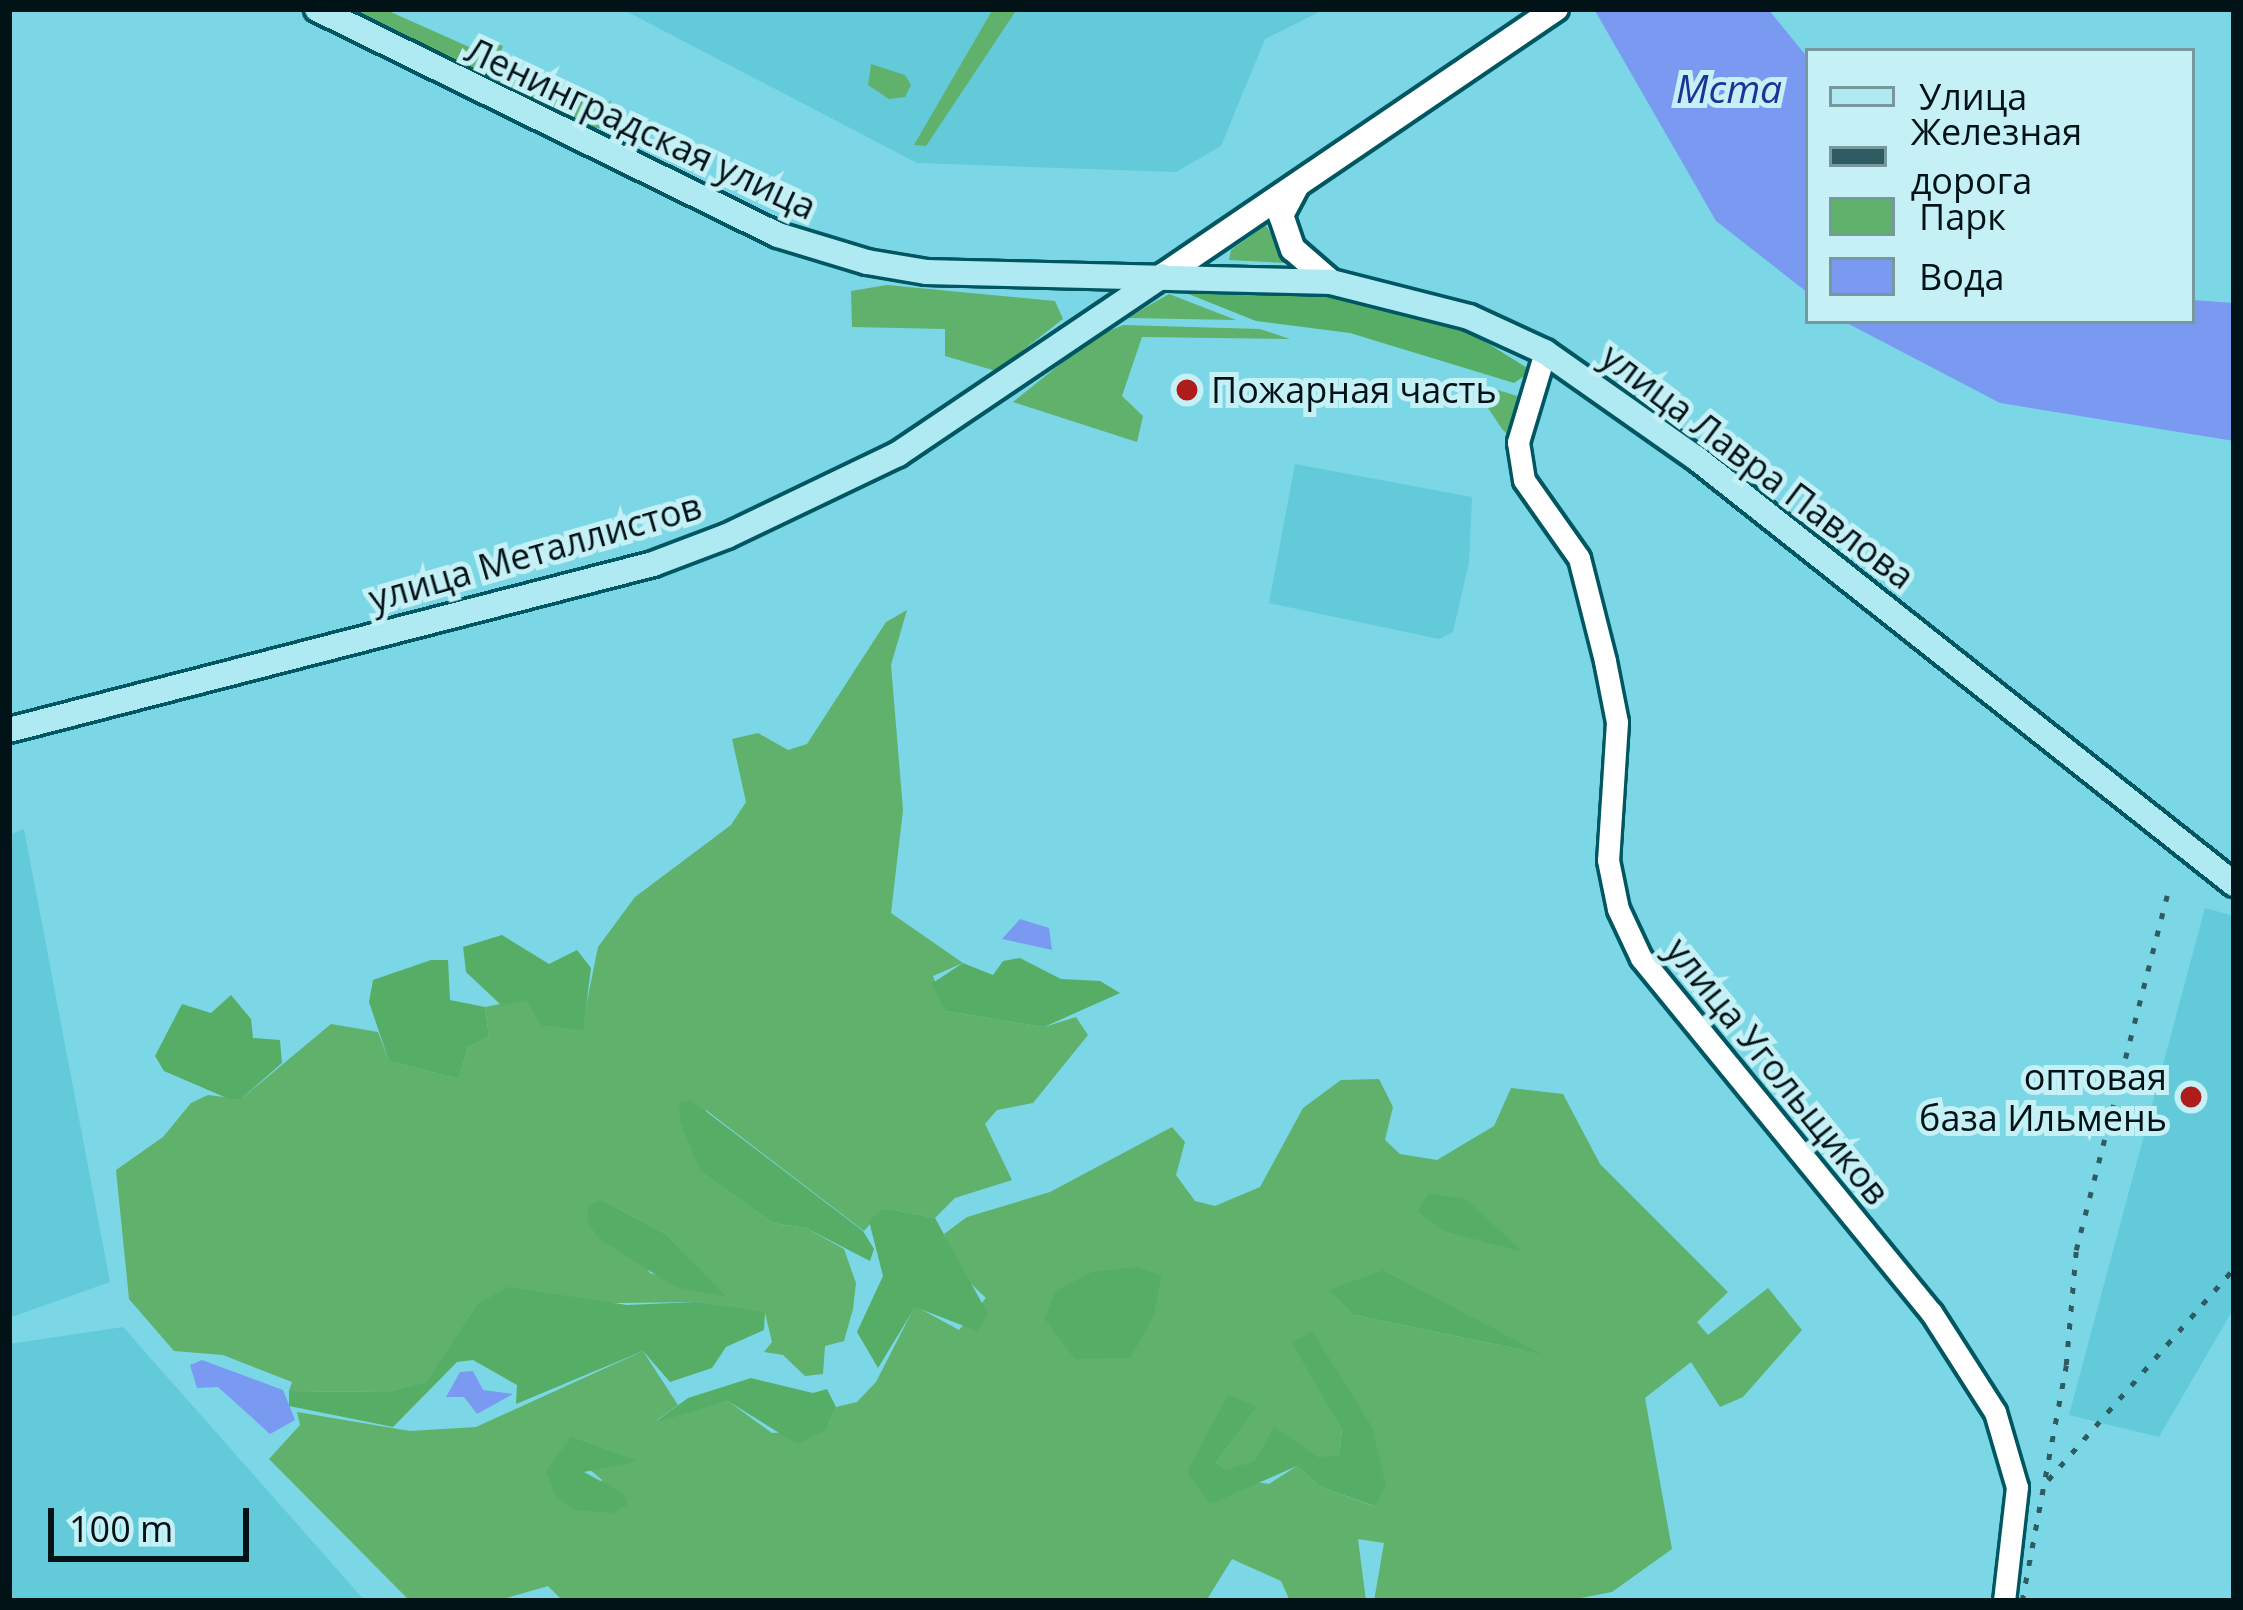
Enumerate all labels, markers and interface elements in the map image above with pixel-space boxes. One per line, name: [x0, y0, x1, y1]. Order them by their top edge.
street label: Ленинградская улица: [459, 28, 823, 228]
legend: [1805, 48, 2195, 324]
water label: Мста: [1676, 65, 1782, 111]
text: Улица: [1919, 72, 2027, 121]
text: Железная дорога: [1911, 107, 2082, 205]
text: Парк: [1919, 192, 2006, 241]
text: Вода: [1919, 252, 2005, 301]
street label: улица Лавра Павлова: [1593, 334, 1923, 598]
place label: Пожарная часть: [1211, 368, 1497, 412]
marker: Пожарная часть: [1174, 377, 1200, 403]
street label: улица Металлистов: [364, 484, 706, 620]
street label: улица Угольщиков: [1657, 929, 1899, 1213]
place label: оптовая база Ильмень: [1919, 1054, 2167, 1139]
marker: оптовая база Ильмень: [2178, 1084, 2204, 1110]
scale bar: [54, 1484, 255, 1558]
text: 100 m: [69, 1504, 173, 1553]

